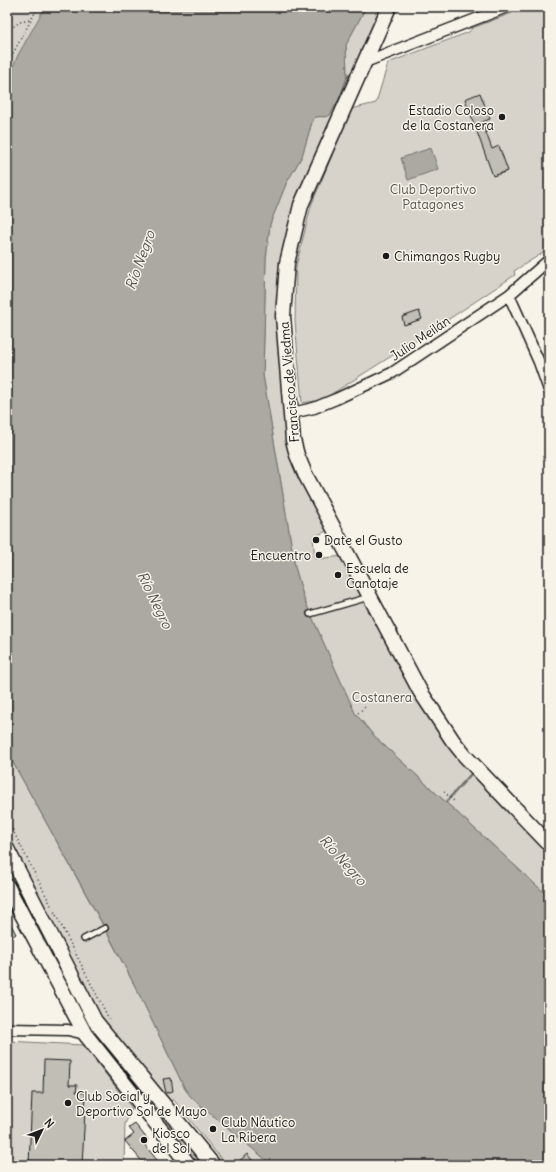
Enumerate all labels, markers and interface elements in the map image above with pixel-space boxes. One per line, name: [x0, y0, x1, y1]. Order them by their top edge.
place label: Estadio Coloso de la Costanera: [402, 102, 494, 134]
marker: Estadio Coloso de la Costanera: [497, 112, 507, 122]
park label: Club Deportivo Patagones: [390, 181, 476, 213]
water label: Río Negro: [121, 227, 159, 292]
place label: Chimangos Rugby: [394, 248, 500, 265]
marker: Chimangos Rugby: [381, 251, 391, 261]
street label: Julio Meilán: [387, 312, 454, 365]
street label: Francisco de Viedma: [276, 321, 303, 443]
place label: Date el Gusto: [324, 532, 403, 549]
marker: Date el Gusto: [311, 535, 321, 545]
place label: Encuentro: [250, 547, 311, 564]
marker: Encuentro: [314, 550, 324, 560]
place label: Escuela de Canotaje: [346, 560, 409, 592]
water label: Río Negro: [133, 568, 177, 633]
marker: Escuela de Canotaje: [333, 570, 343, 580]
park label: Costanera: [352, 689, 412, 706]
water label: Río Negro: [316, 831, 371, 890]
place label: Club Social y Deportivo Sol de Mayo: [76, 1088, 207, 1120]
marker: Club Social y Deportivo Sol de Mayo: [63, 1098, 73, 1108]
north arrow: [22, 1110, 62, 1150]
place label: Club Náutico La Ribera: [221, 1114, 295, 1146]
text: N: [42, 1116, 57, 1131]
marker: Club Náutico La Ribera: [208, 1124, 218, 1134]
place label: Kiosco del Sol: [152, 1125, 190, 1157]
marker: Kiosco del Sol: [139, 1135, 149, 1145]

